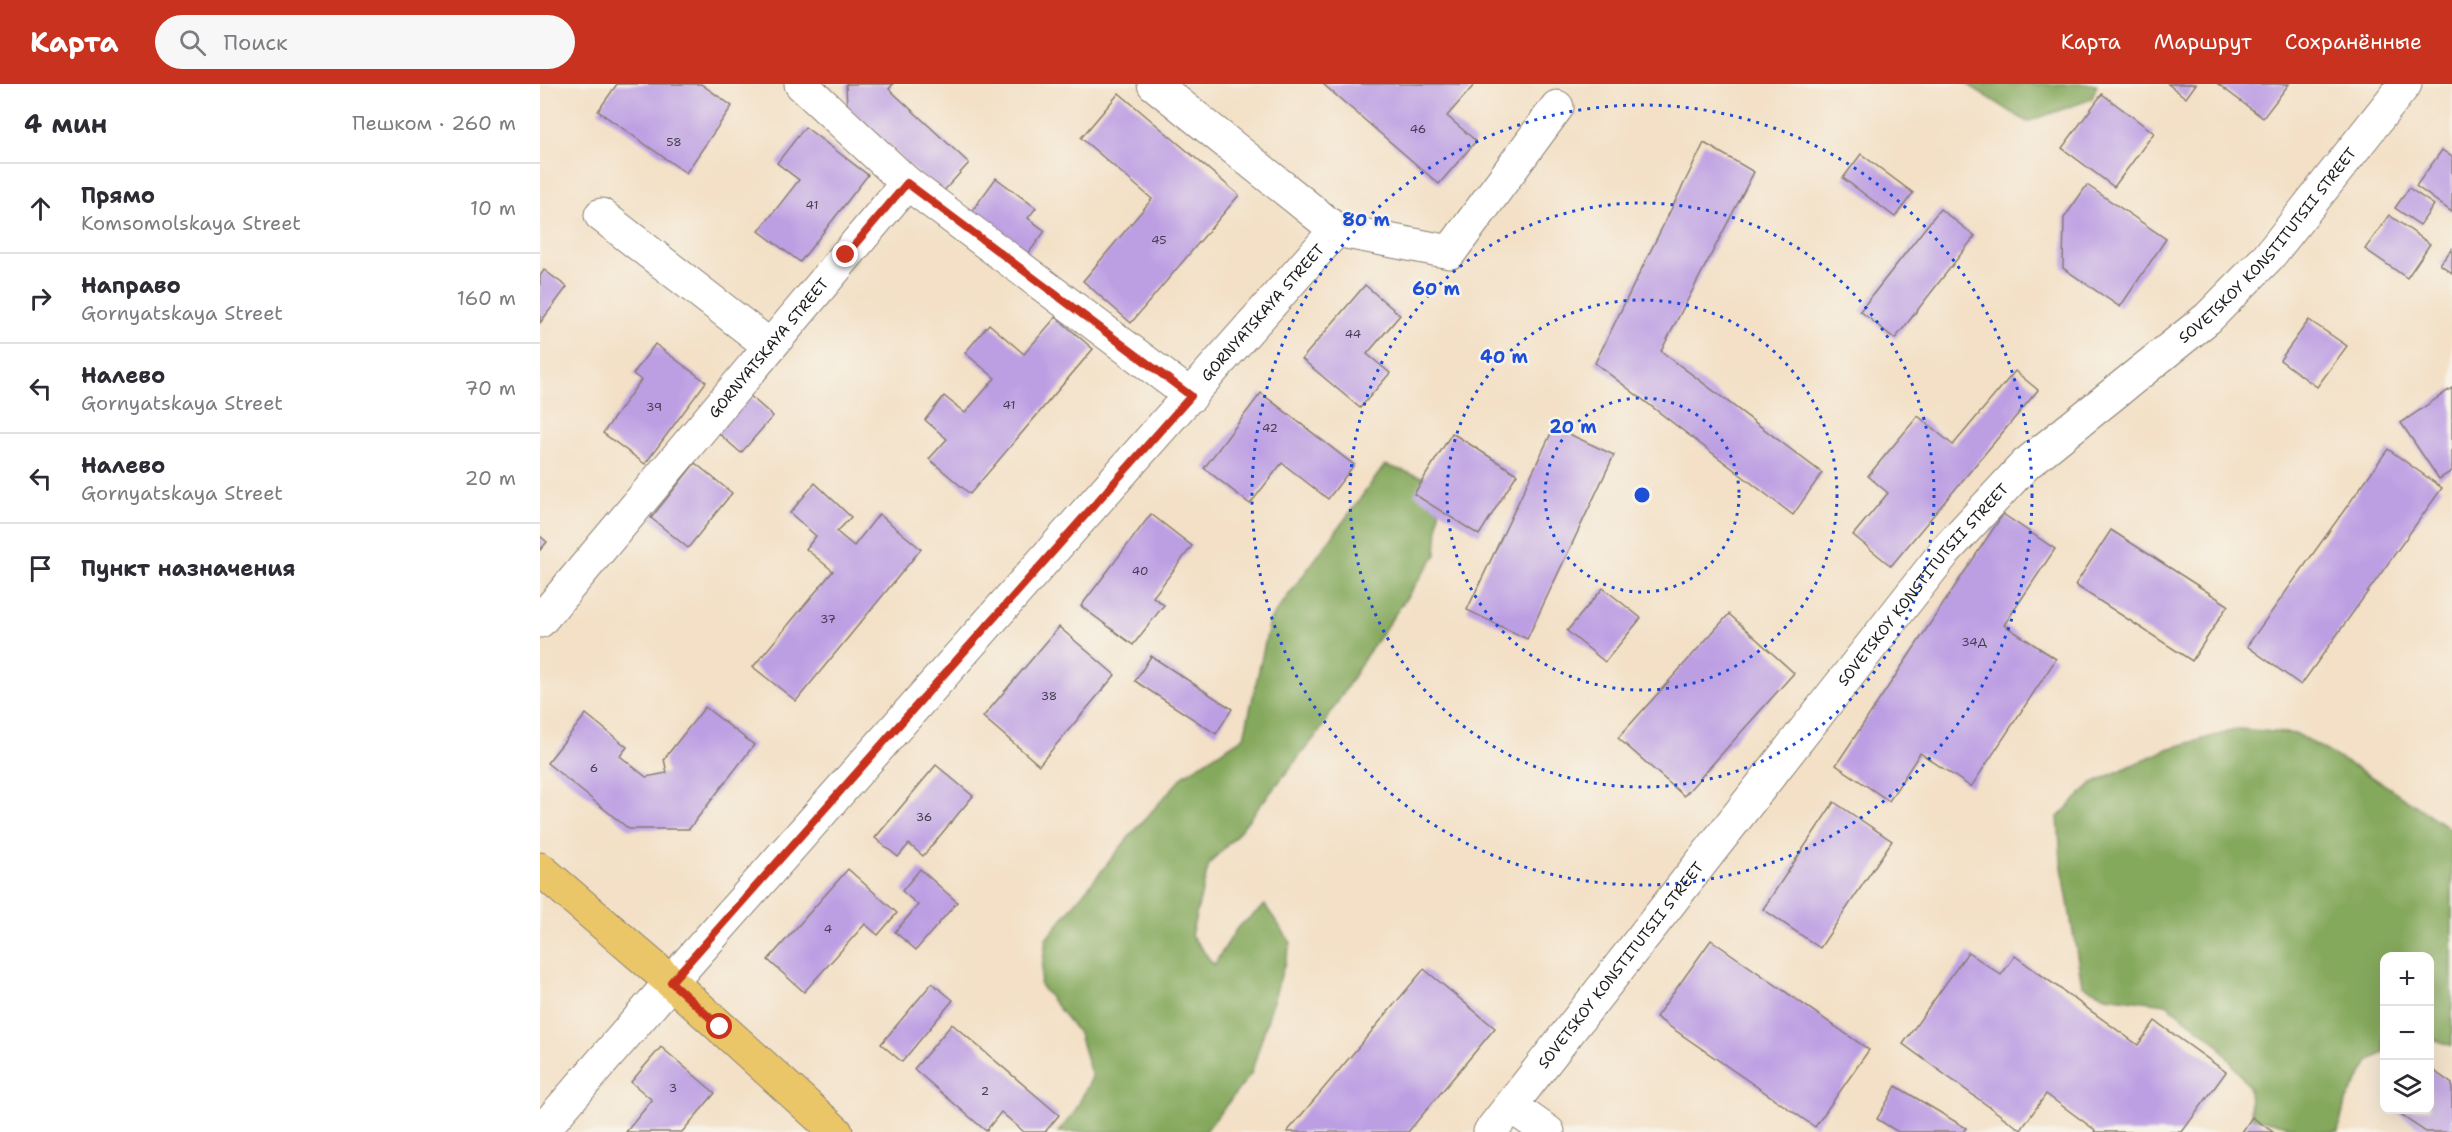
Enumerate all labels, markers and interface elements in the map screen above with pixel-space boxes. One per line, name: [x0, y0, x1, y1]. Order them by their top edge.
search box: [155, 15, 575, 69]
text: Карта: [30, 23, 119, 61]
icon: search: [176, 26, 209, 59]
text: Поиск: [224, 28, 288, 57]
text: Карта: [2061, 28, 2121, 56]
text: Маршрут: [2154, 28, 2252, 56]
text: Сохранённые: [2285, 28, 2422, 56]
text: 4 мин: [24, 106, 107, 141]
text: Пешком · 260 m: [352, 110, 516, 136]
house number: 46: [1410, 121, 1426, 137]
house number: 58: [666, 134, 682, 150]
street label: SOVETSKOY KONSTITUTSII STREET: [2175, 143, 2361, 348]
text: Прямо: [81, 181, 155, 210]
icon: ahead: [24, 192, 57, 225]
text: 10 m: [470, 195, 516, 221]
house number: 41: [806, 197, 818, 213]
text: 80 m: [1342, 208, 1390, 232]
text: Komsomolskaya Street: [81, 210, 301, 236]
house number: 45: [1151, 232, 1167, 248]
street label: GORNYATSKAYA STREET: [1197, 240, 1329, 386]
route end: [832, 241, 858, 267]
text: Направо: [81, 271, 181, 300]
street label: GORNYATSKAYA STREET: [704, 274, 833, 422]
text: 60 m: [1412, 277, 1460, 301]
icon: right: [24, 282, 57, 315]
text: 160 m: [457, 285, 516, 311]
text: Gornyatskaya Street: [81, 300, 283, 326]
house number: 44: [1345, 326, 1361, 342]
text: 40 m: [1480, 345, 1528, 369]
text: Налево: [81, 361, 165, 390]
icon: left: [24, 372, 57, 405]
text: 70 m: [464, 375, 516, 401]
text: Gornyatskaya Street: [81, 390, 283, 416]
house number: 41: [1003, 397, 1015, 413]
house number: 39: [646, 399, 662, 415]
text: 20 m: [1549, 415, 1597, 439]
house number: 42: [1262, 420, 1278, 436]
text: Налево: [81, 451, 165, 480]
icon: left: [24, 462, 57, 495]
text: 20 m: [465, 465, 516, 491]
street label: SOVETSKOY KONSTITUTSII STREET: [1833, 479, 2013, 690]
text: Gornyatskaya Street: [81, 480, 283, 506]
centre of rings: [1632, 485, 1652, 505]
icon: arrive: [24, 552, 57, 585]
text: Пункт назначения: [81, 554, 295, 583]
house number: 40: [1132, 563, 1148, 579]
house number: 37: [820, 611, 836, 627]
house number: 34Д: [1961, 634, 1987, 650]
house number: 38: [1041, 688, 1057, 704]
house number: 6: [590, 760, 598, 776]
house number: 36: [916, 809, 932, 825]
street label: SOVETSKOY KONSTITUTSII STREET: [1533, 858, 1708, 1073]
house number: 4: [824, 921, 832, 937]
map controls: [2380, 952, 2434, 1114]
button: +: [2380, 952, 2434, 1006]
button: −: [2380, 1006, 2434, 1060]
route start: [706, 1013, 732, 1039]
button: layers: [2380, 1060, 2434, 1114]
house number: 3: [669, 1080, 677, 1096]
house number: 2: [981, 1083, 989, 1099]

